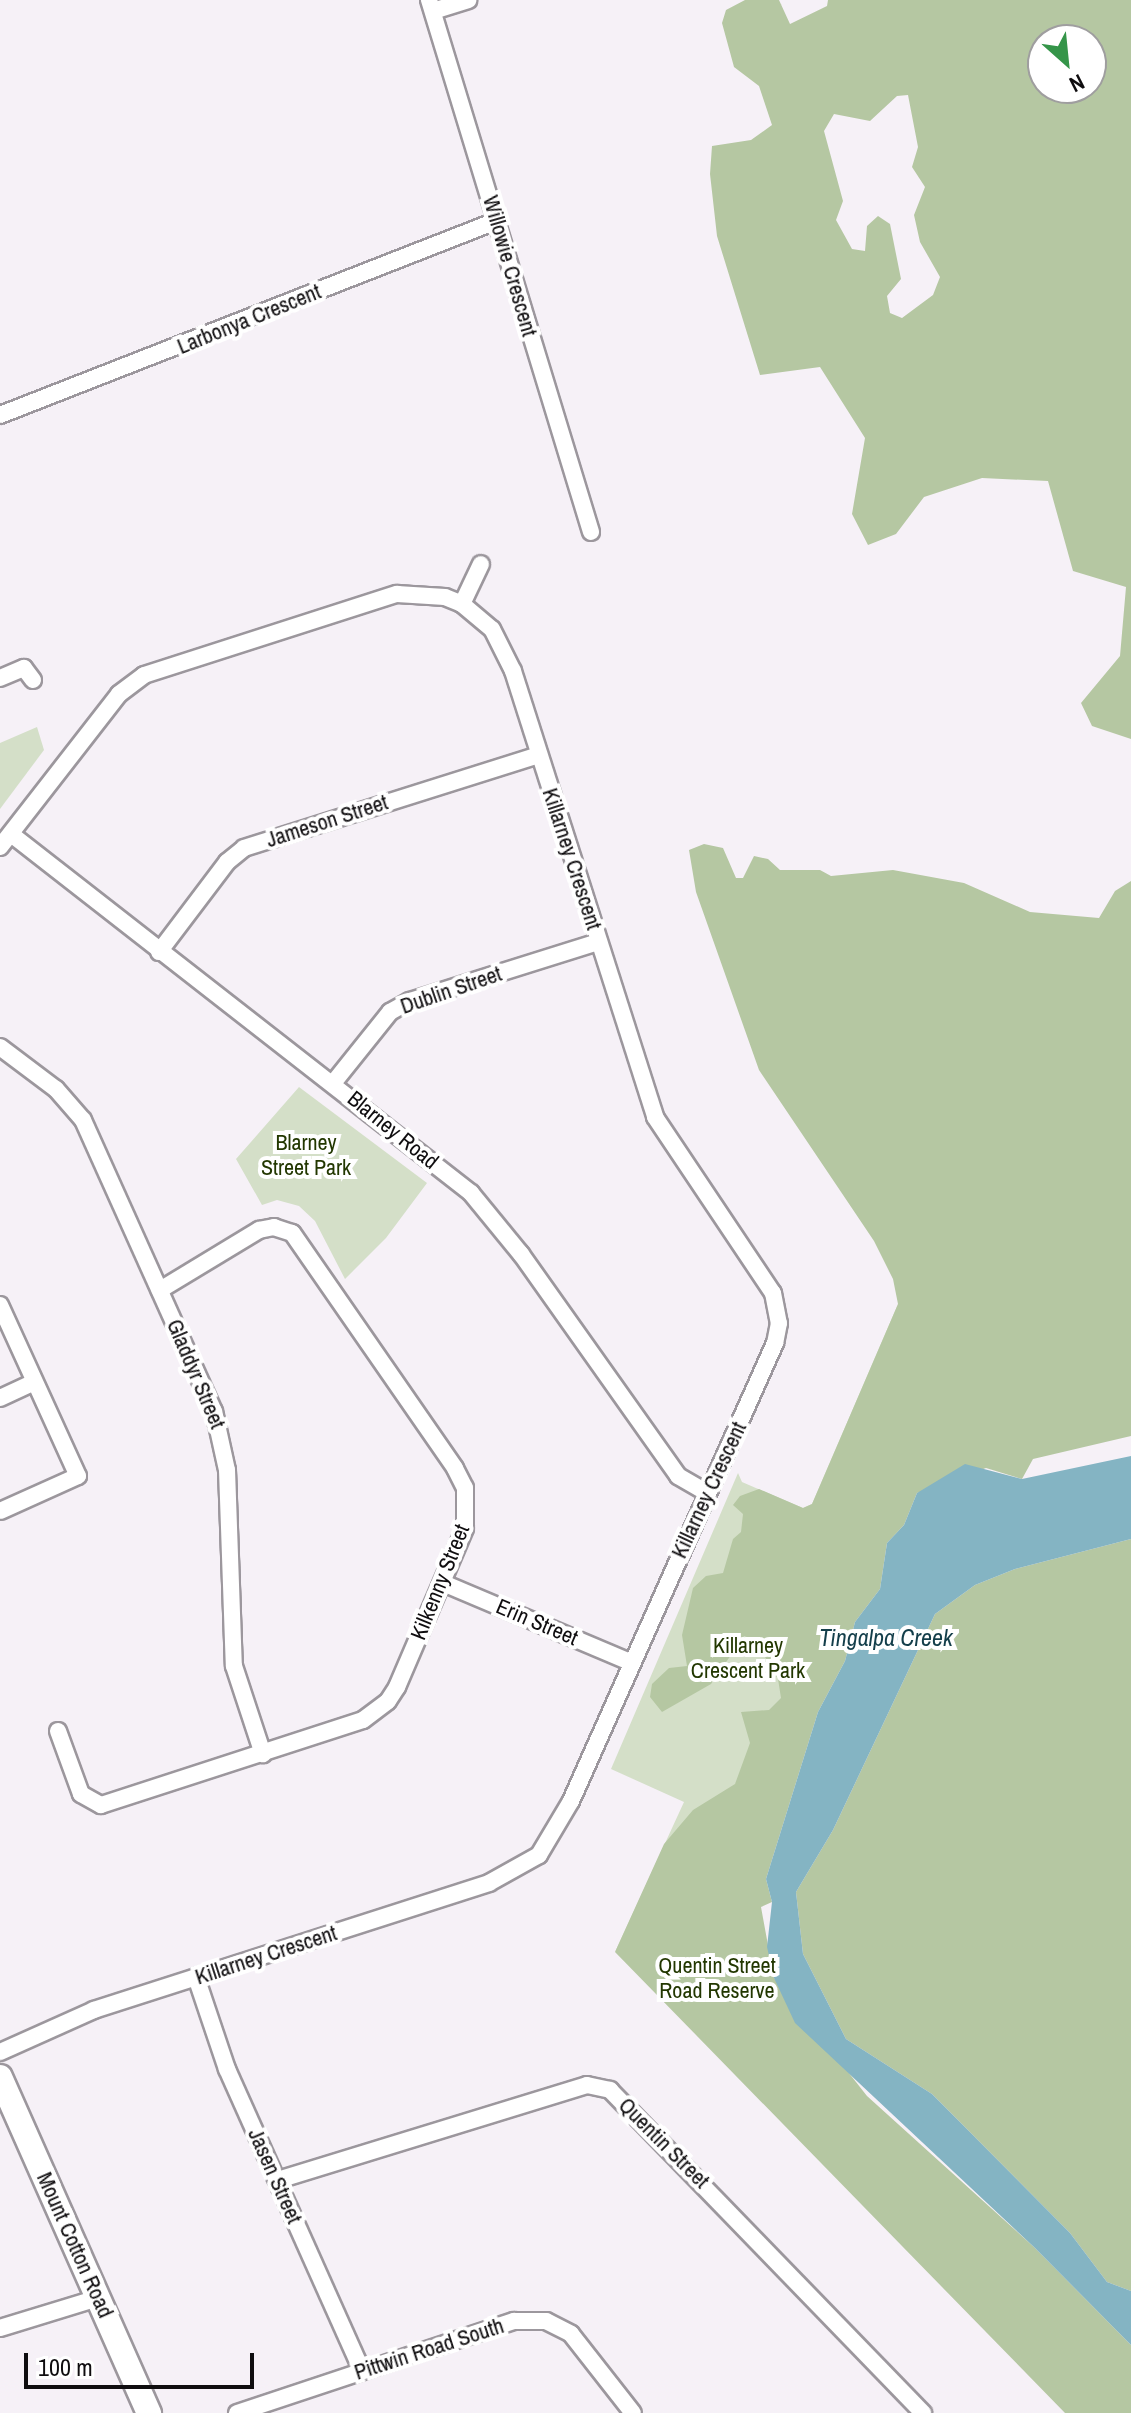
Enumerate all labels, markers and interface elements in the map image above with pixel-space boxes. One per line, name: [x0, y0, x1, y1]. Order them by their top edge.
north arrow: [1027, 24, 1107, 104]
text: N: [1064, 67, 1090, 100]
street label: Willowie Crescent: [477, 193, 543, 339]
street label: Larbonya Crescent: [173, 278, 325, 360]
street label: Killarney Crescent: [537, 785, 607, 933]
street label: Jameson Street: [263, 789, 391, 853]
street label: Dublin Street: [397, 960, 505, 1020]
street label: Blarney Road: [342, 1085, 444, 1175]
park label: Blarney Street Park: [261, 1129, 351, 1180]
street label: Gladdyr Street: [161, 1315, 231, 1433]
street label: Killarney Crescent: [666, 1418, 752, 1562]
street label: Kilkenny Street: [405, 1520, 475, 1644]
street label: Erin Street: [492, 1593, 582, 1651]
water label: Tingalpa Creek: [819, 1624, 953, 1652]
park label: Killarney Crescent Park: [691, 1632, 805, 1684]
street label: Killarney Crescent: [192, 1920, 340, 1990]
park label: Quentin Street Road Reserve: [658, 1952, 776, 2004]
street label: Quentin Street: [613, 2092, 715, 2194]
street label: Jasen Street: [242, 2124, 308, 2228]
street label: Mount Cotton Road: [31, 2168, 119, 2322]
street label: Pittwin Road South: [351, 2312, 507, 2386]
scale bar: [28, 2337, 258, 2387]
text: 100 m: [38, 2351, 93, 2383]

